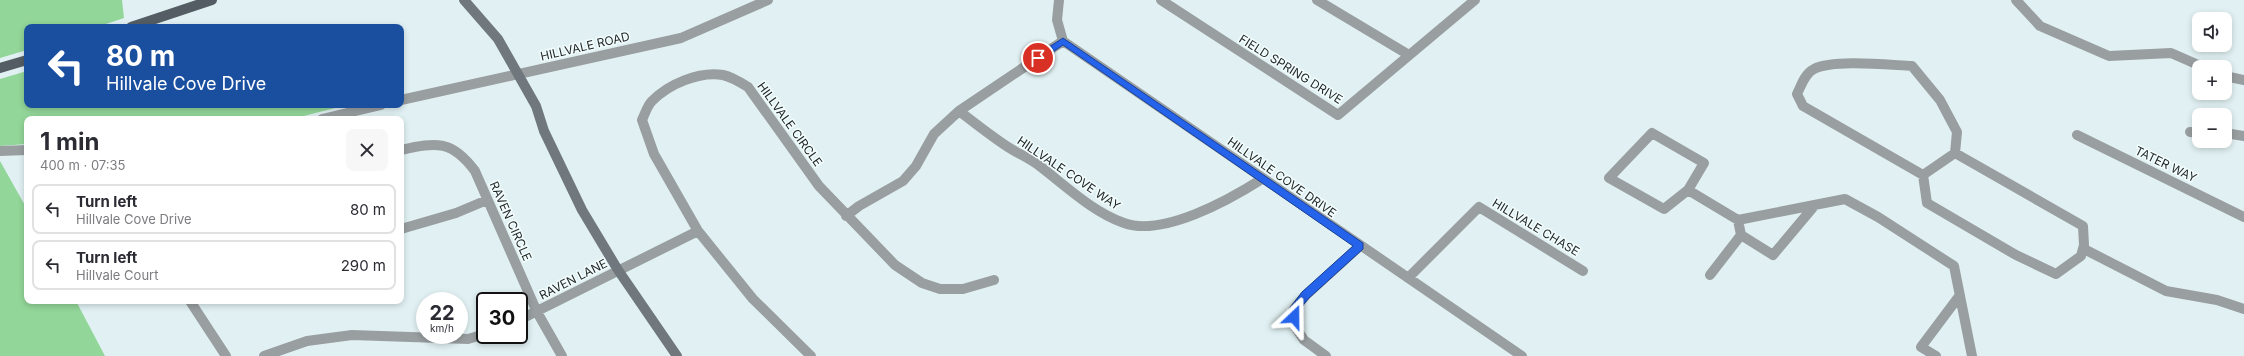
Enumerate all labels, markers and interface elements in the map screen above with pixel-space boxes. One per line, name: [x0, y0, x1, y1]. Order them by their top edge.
map controls: [2192, 12, 2232, 148]
button: sound: [2192, 12, 2232, 52]
street label: HILLVALE ROAD: [539, 28, 631, 64]
street label: FIELD SPRING DRIVE: [1237, 31, 1345, 107]
text: 80 m: [106, 39, 175, 73]
icon: left: [40, 40, 92, 92]
pin: [1021, 41, 1055, 75]
icon: arrive: [1027, 47, 1049, 69]
button: +: [2192, 60, 2232, 100]
text: Hillvale Cove Drive: [106, 73, 266, 94]
street label: HILLVALE CIRCLE: [754, 79, 826, 169]
button: −: [2192, 108, 2232, 148]
text: 1 min: [40, 127, 99, 156]
button: close: [346, 129, 388, 171]
street label: HILLVALE COVE WAY: [1015, 133, 1123, 213]
street label: HILLVALE COVE DRIVE: [1225, 134, 1339, 220]
street label: TATER WAY: [2133, 143, 2199, 185]
text: 400 m · 07:35: [40, 157, 125, 173]
street label: RAVEN CIRCLE: [487, 179, 535, 263]
text: Turn left: [76, 192, 137, 211]
street label: HILLVALE CHASE: [1490, 195, 1582, 259]
icon: left: [42, 198, 64, 220]
text: 80 m: [350, 200, 386, 219]
text: Hillvale Cove Drive: [76, 211, 192, 227]
text: Turn left: [76, 248, 137, 267]
icon: left: [42, 254, 64, 276]
street label: RAVEN LANE: [536, 255, 610, 303]
text: 290 m: [341, 256, 386, 275]
text: Hillvale Court: [76, 267, 158, 283]
speed limit sign: 30: [476, 292, 528, 344]
position arrow: [1273, 296, 1315, 338]
text: 22: [429, 301, 455, 325]
text: km/h: [430, 322, 454, 334]

